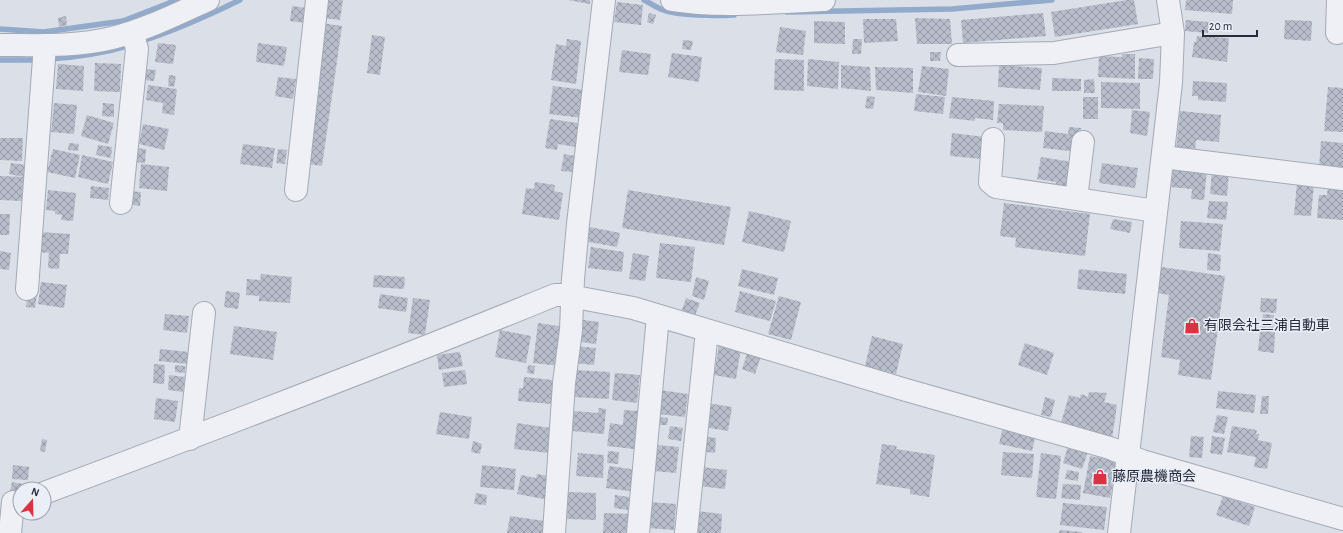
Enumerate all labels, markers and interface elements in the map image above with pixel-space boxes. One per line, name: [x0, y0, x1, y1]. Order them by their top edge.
scale bar: [1203, 12, 1257, 38]
text: 20 m: [1209, 20, 1232, 32]
shop icon: 有限会社三浦自動車: [1183, 317, 1201, 335]
place label: 有限会社三浦自動車: [1204, 318, 1330, 333]
shop icon: 藤原農機商会: [1091, 468, 1109, 486]
place label: 藤原農機商会: [1112, 468, 1196, 484]
north arrow: [12, 481, 52, 521]
text: N: [30, 486, 41, 499]

